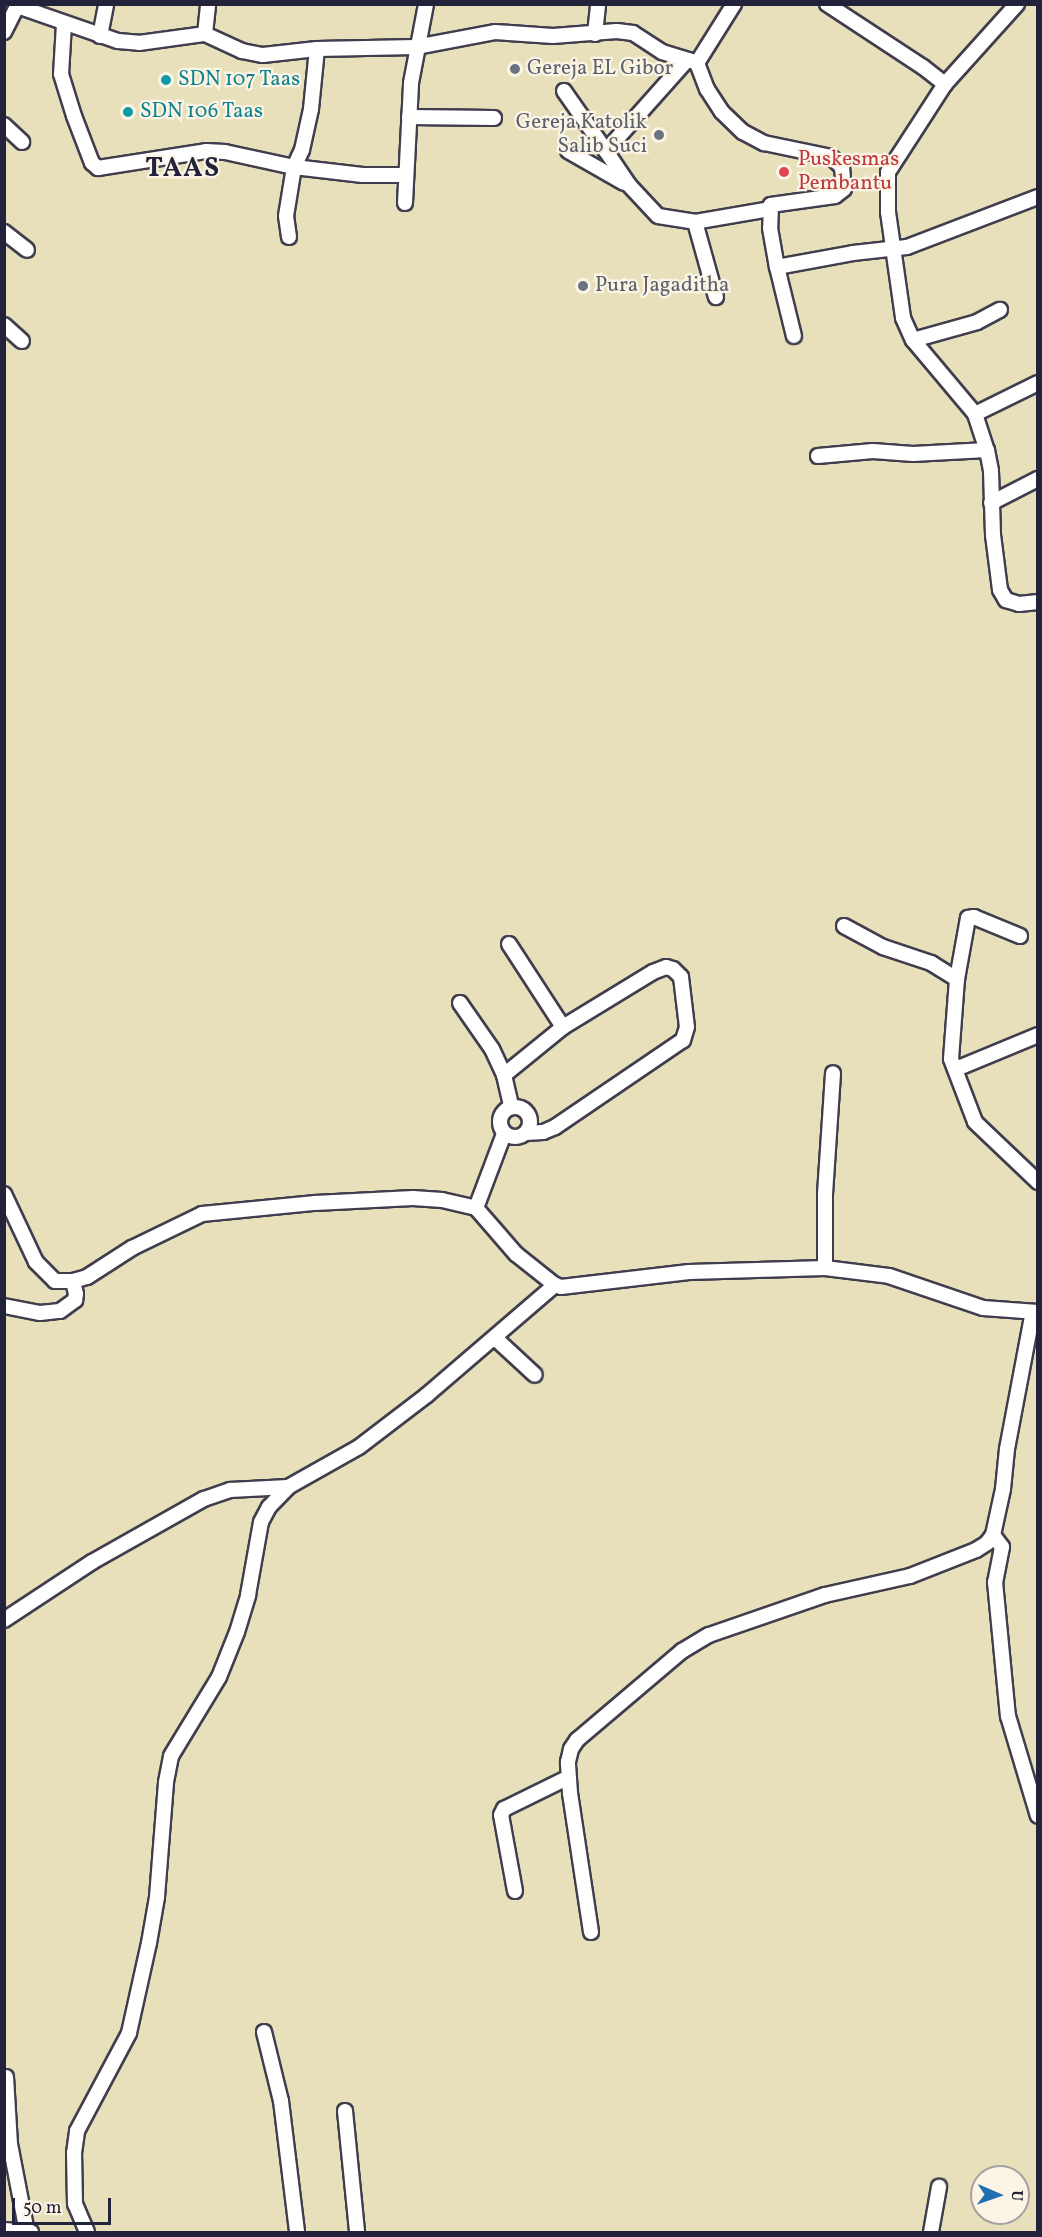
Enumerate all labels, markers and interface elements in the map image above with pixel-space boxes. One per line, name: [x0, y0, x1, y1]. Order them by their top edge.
place label: Gereja EL Gibor: [527, 56, 673, 82]
marker: Gereja EL Gibor: [508, 62, 522, 76]
place label: SDN 107 Taas: [178, 67, 301, 93]
marker: SDN 107 Taas: [159, 73, 173, 87]
place label: SDN 106 Taas: [140, 99, 264, 125]
marker: SDN 106 Taas: [121, 105, 135, 119]
place label: Gereja Katolik Salib Suci: [516, 110, 647, 160]
marker: Gereja Katolik Salib Suci: [652, 128, 666, 142]
place label: Puskesmas Pembantu: [798, 147, 899, 197]
district label: TAAS: [145, 154, 221, 186]
marker: Puskesmas Pembantu: [775, 163, 793, 181]
place label: Pura Jagaditha: [595, 273, 730, 299]
marker: Pura Jagaditha: [576, 279, 590, 293]
north arrow: [970, 2165, 1030, 2225]
scale bar: [15, 2186, 114, 2224]
text: U: [1005, 2190, 1027, 2201]
text: 50 m: [23, 2196, 62, 2221]

